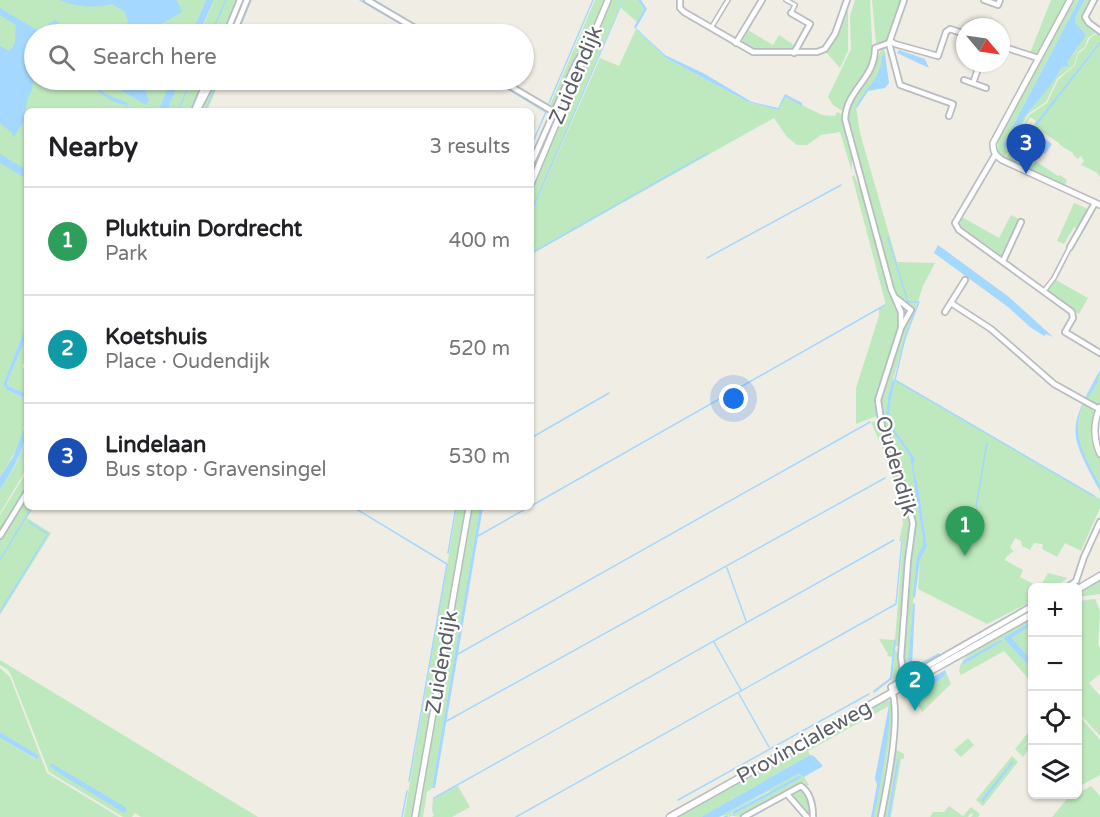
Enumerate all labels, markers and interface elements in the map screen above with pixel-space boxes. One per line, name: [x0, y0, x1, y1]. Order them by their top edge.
north arrow: [956, 18, 1010, 72]
street label: Zuidendijk: [544, 22, 608, 128]
search box: [24, 24, 534, 90]
icon: search: [45, 41, 78, 74]
text: Search here: [93, 44, 217, 70]
pin: 3: [1006, 124, 1046, 174]
text: Nearby: [48, 132, 138, 163]
text: 3 results: [430, 135, 510, 159]
text: Pluktuin Dordrecht: [105, 216, 302, 242]
text: 1: [61, 229, 74, 253]
text: 400 m: [449, 229, 510, 253]
text: Park: [105, 242, 148, 266]
text: Koetshuis: [105, 324, 207, 350]
text: 2: [61, 337, 74, 361]
text: 520 m: [449, 337, 510, 361]
text: Place · Oudendijk: [105, 350, 270, 374]
your location: [719, 384, 748, 413]
street label: Oudendijk: [870, 413, 922, 519]
text: Lindelaan: [105, 432, 207, 458]
text: 3: [61, 445, 74, 469]
text: 530 m: [449, 445, 510, 469]
text: Bus stop · Gravensingel: [105, 458, 327, 482]
pin: 1: [946, 506, 984, 556]
map controls: [1028, 583, 1082, 799]
button: +: [1028, 583, 1082, 637]
street label: Zuidendijk: [421, 608, 463, 716]
button: −: [1028, 637, 1082, 691]
pin: 2: [896, 662, 934, 711]
button: locate: [1028, 691, 1082, 745]
street label: Provincialeweg: [732, 695, 876, 789]
button: layers: [1028, 745, 1082, 799]

